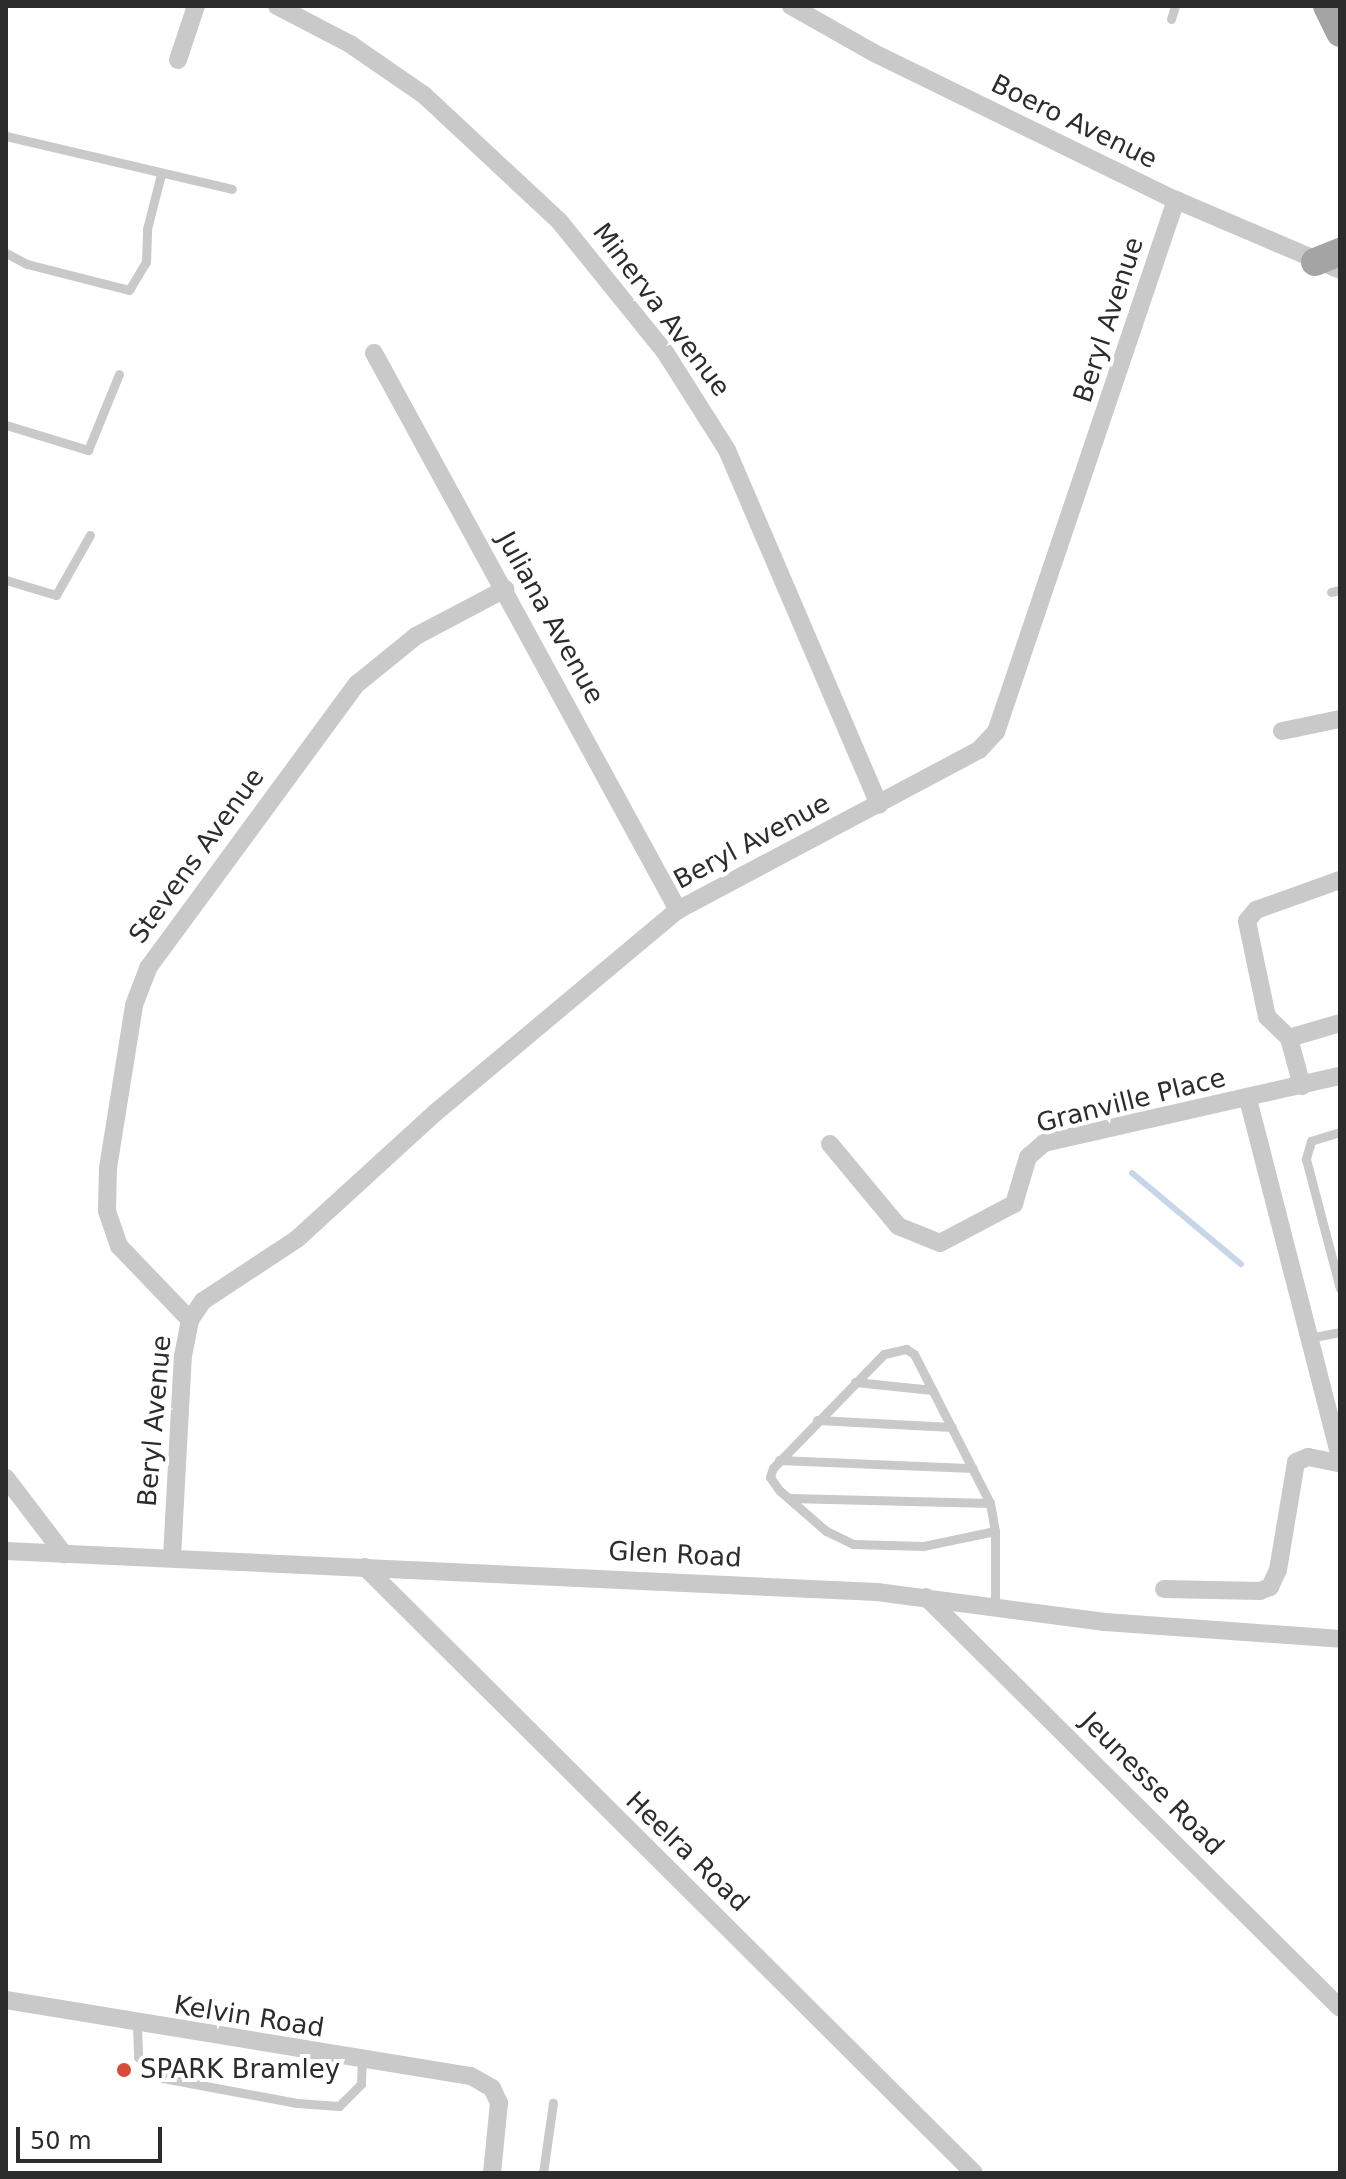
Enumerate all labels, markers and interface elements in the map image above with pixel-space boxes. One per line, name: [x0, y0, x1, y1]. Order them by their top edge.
street label: Boero Avenue: [986, 68, 1162, 176]
street label: Minerva Avenue: [586, 217, 736, 403]
street label: Beryl Avenue: [1068, 233, 1150, 407]
street label: Juliana Avenue: [490, 527, 610, 709]
street label: Stevens Avenue: [123, 762, 271, 950]
street label: Beryl Avenue: [669, 788, 835, 896]
street label: Granville Place: [1033, 1062, 1229, 1140]
street label: Beryl Avenue: [132, 1334, 178, 1508]
street label: Glen Road: [608, 1536, 742, 1574]
street label: Jeunesse Road: [1074, 1706, 1230, 1862]
street label: Heelra Road: [619, 1786, 755, 1918]
street label: Kelvin Road: [172, 1990, 326, 2044]
place label: SPARK Bramley: [140, 2054, 340, 2086]
marker: SPARK Bramley: [115, 2061, 133, 2079]
scale bar: [20, 2111, 166, 2161]
text: 50 m: [30, 2127, 92, 2155]

